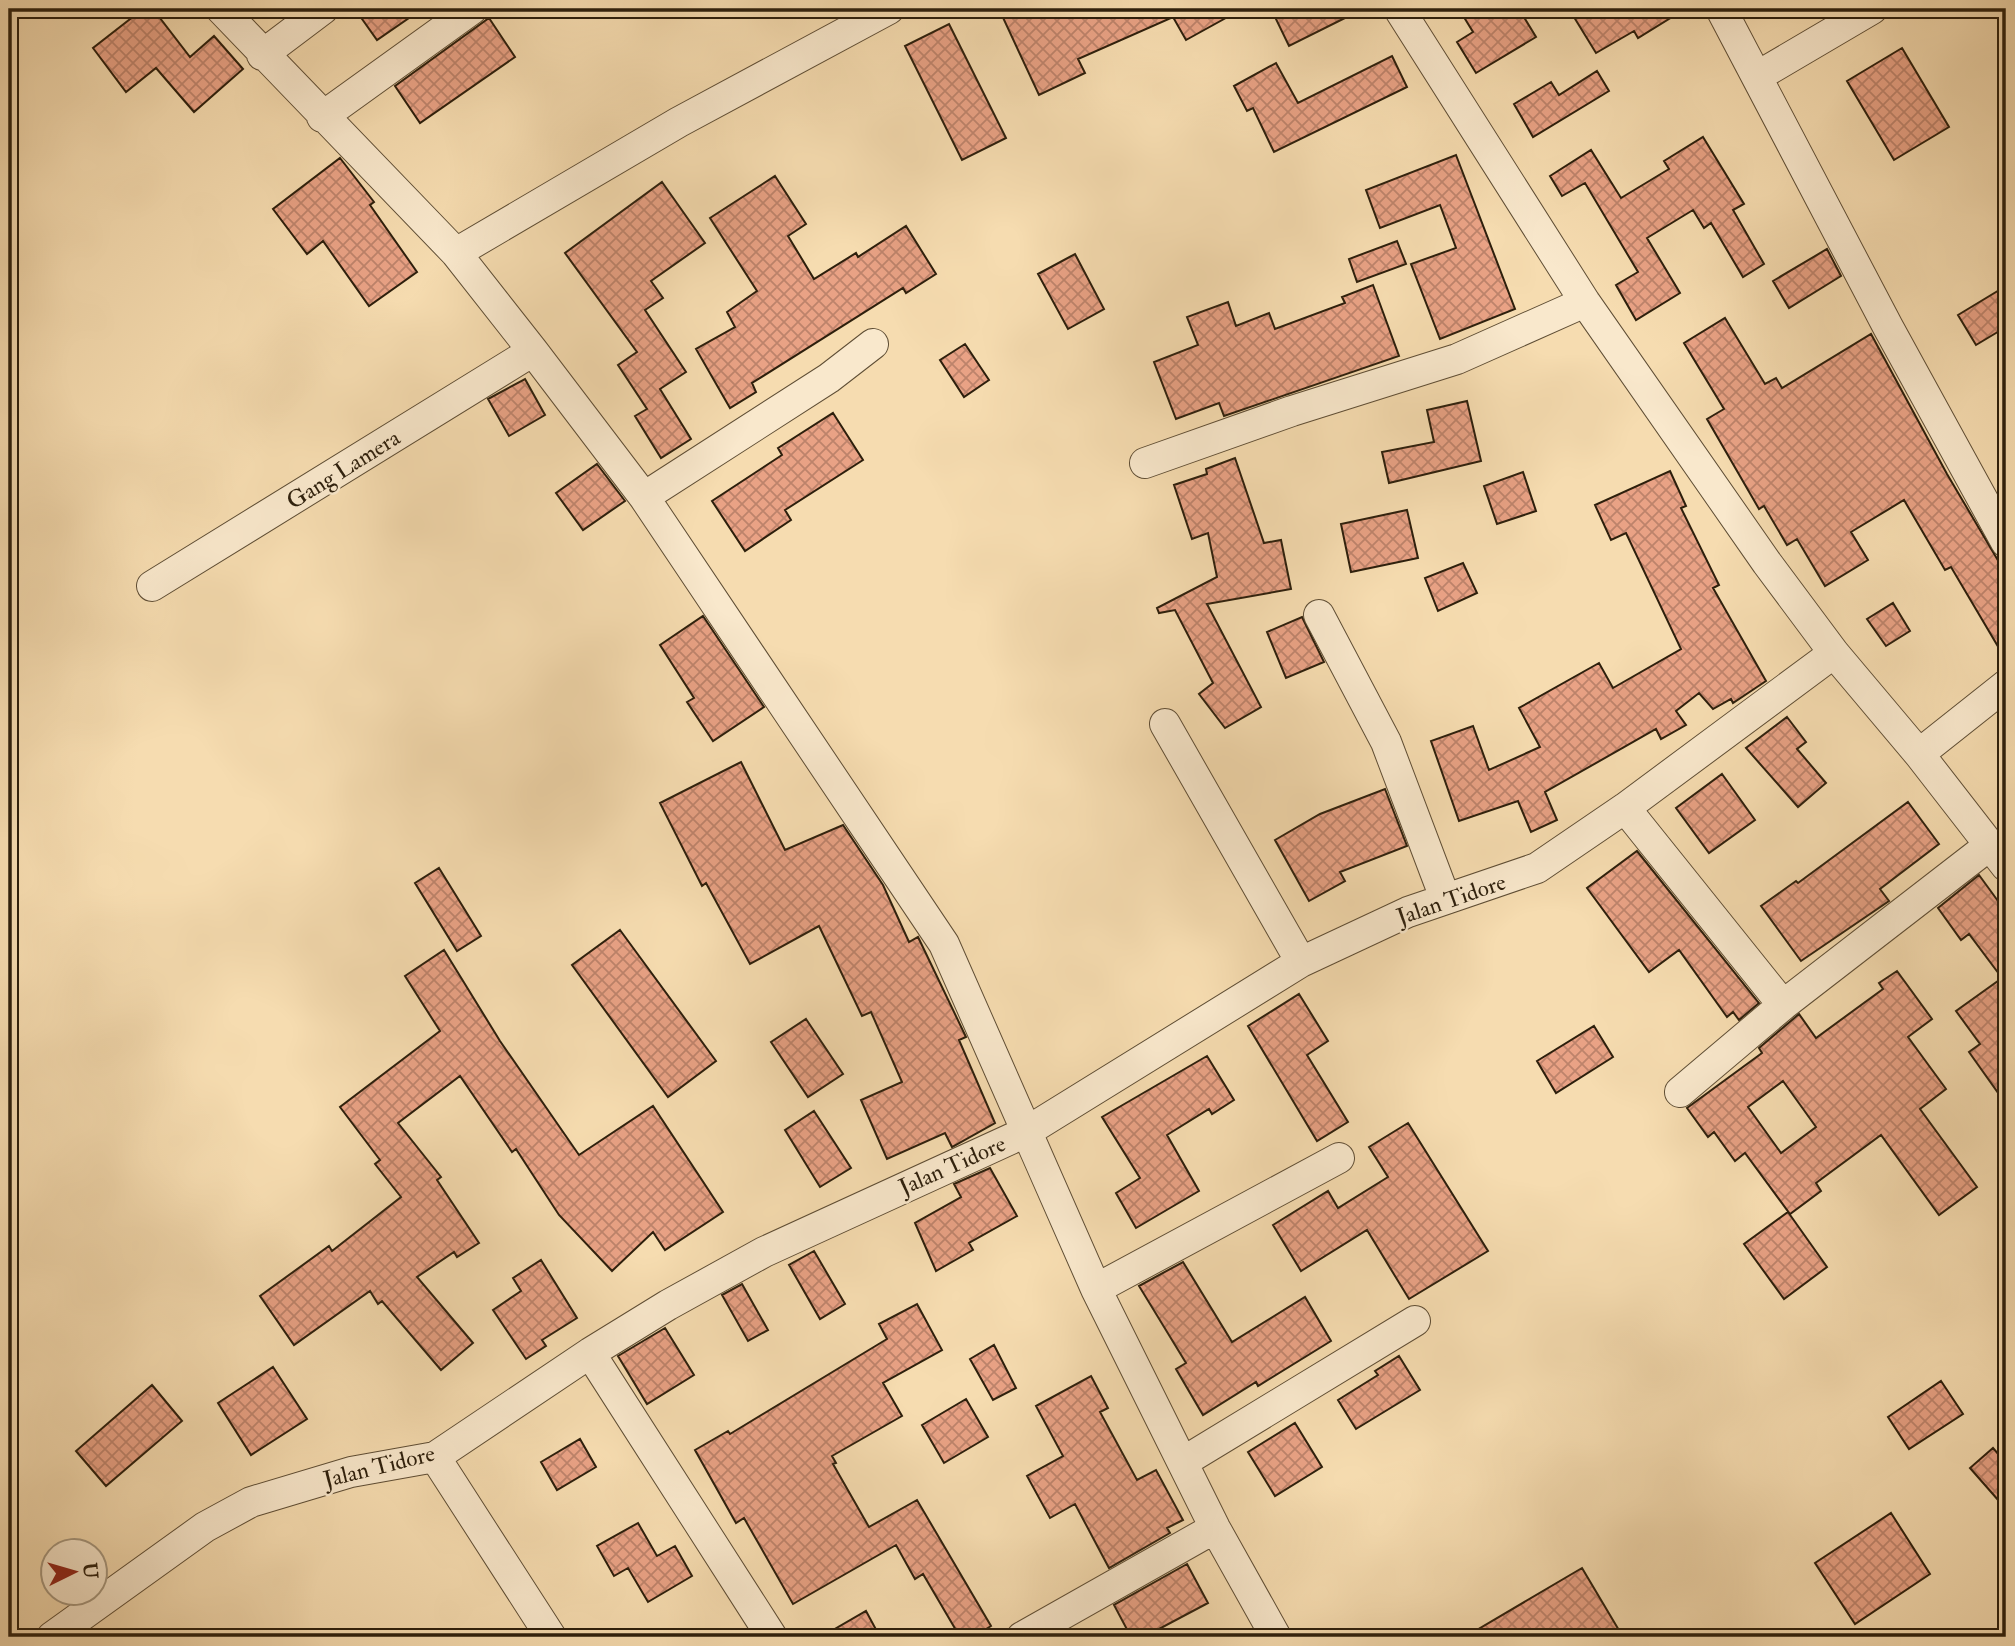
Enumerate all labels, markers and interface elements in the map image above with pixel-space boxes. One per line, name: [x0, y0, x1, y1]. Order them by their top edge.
street label: Gang Lamera: [281, 423, 406, 516]
street label: Jalan Tidore: [1392, 867, 1510, 932]
street label: Jalan Tidore: [893, 1129, 1010, 1202]
street label: Jalan Tidore: [320, 1439, 438, 1495]
north arrow: [38, 1538, 108, 1608]
text: U: [77, 1562, 103, 1580]

